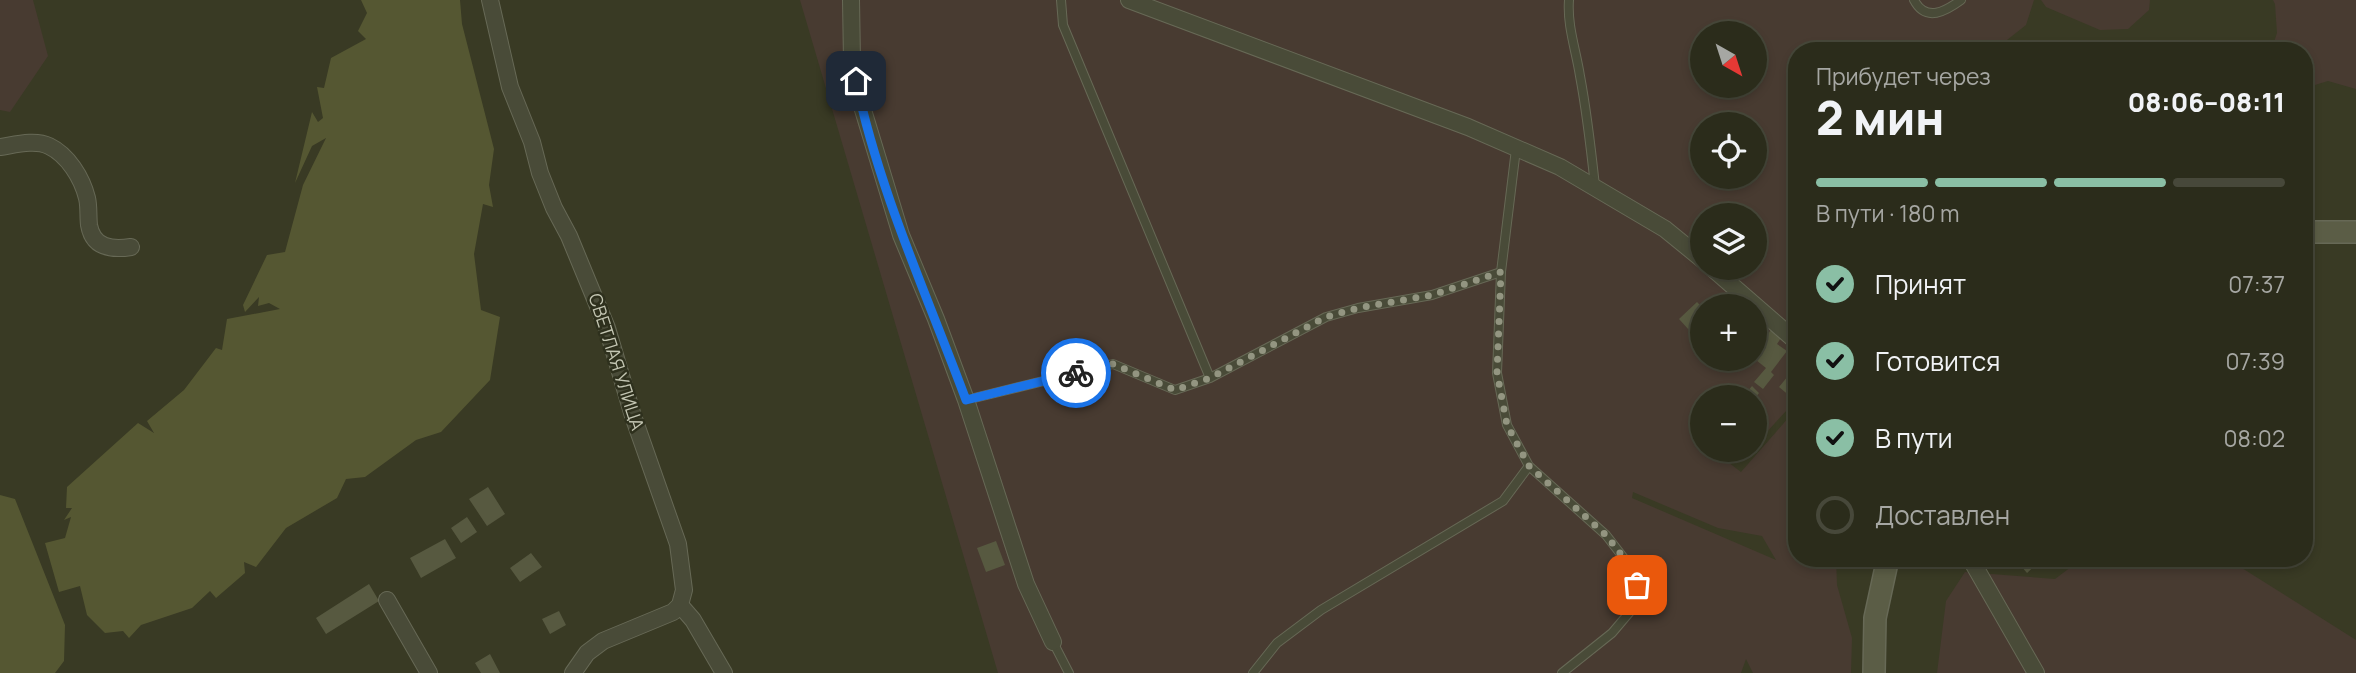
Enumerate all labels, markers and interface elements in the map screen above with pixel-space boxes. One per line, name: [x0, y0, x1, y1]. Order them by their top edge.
north arrow: [1690, 21, 1768, 98]
map controls: [1690, 21, 1767, 462]
pin: [826, 51, 886, 111]
text: Прибудет через: [1816, 60, 1991, 92]
icon: home: [837, 62, 875, 100]
text: 08:06–08:11: [2128, 84, 2285, 120]
text: 2 мин: [1816, 86, 1944, 149]
button: locate: [1690, 112, 1767, 189]
text: В пути · 180 m: [1816, 197, 1960, 229]
button: layers: [1690, 203, 1767, 280]
icon: check: [1816, 265, 1854, 303]
text: Принят: [1875, 266, 1966, 302]
text: 07:37: [2228, 268, 2285, 300]
street label: СВЕТЛАЯ УЛИЦА: [583, 290, 651, 434]
button: +: [1690, 294, 1767, 371]
courier: [1041, 338, 1111, 408]
icon: check: [1816, 342, 1854, 380]
text: Готовится: [1875, 343, 2000, 379]
text: 07:39: [2226, 345, 2285, 377]
icon: bike: [1057, 354, 1095, 392]
button: −: [1690, 385, 1767, 462]
icon: check: [1816, 419, 1854, 457]
text: В пути: [1875, 420, 1953, 456]
text: 08:02: [2224, 422, 2285, 454]
text: Доставлен: [1875, 497, 2010, 533]
pin: [1607, 555, 1667, 615]
icon: bag: [1618, 566, 1656, 604]

